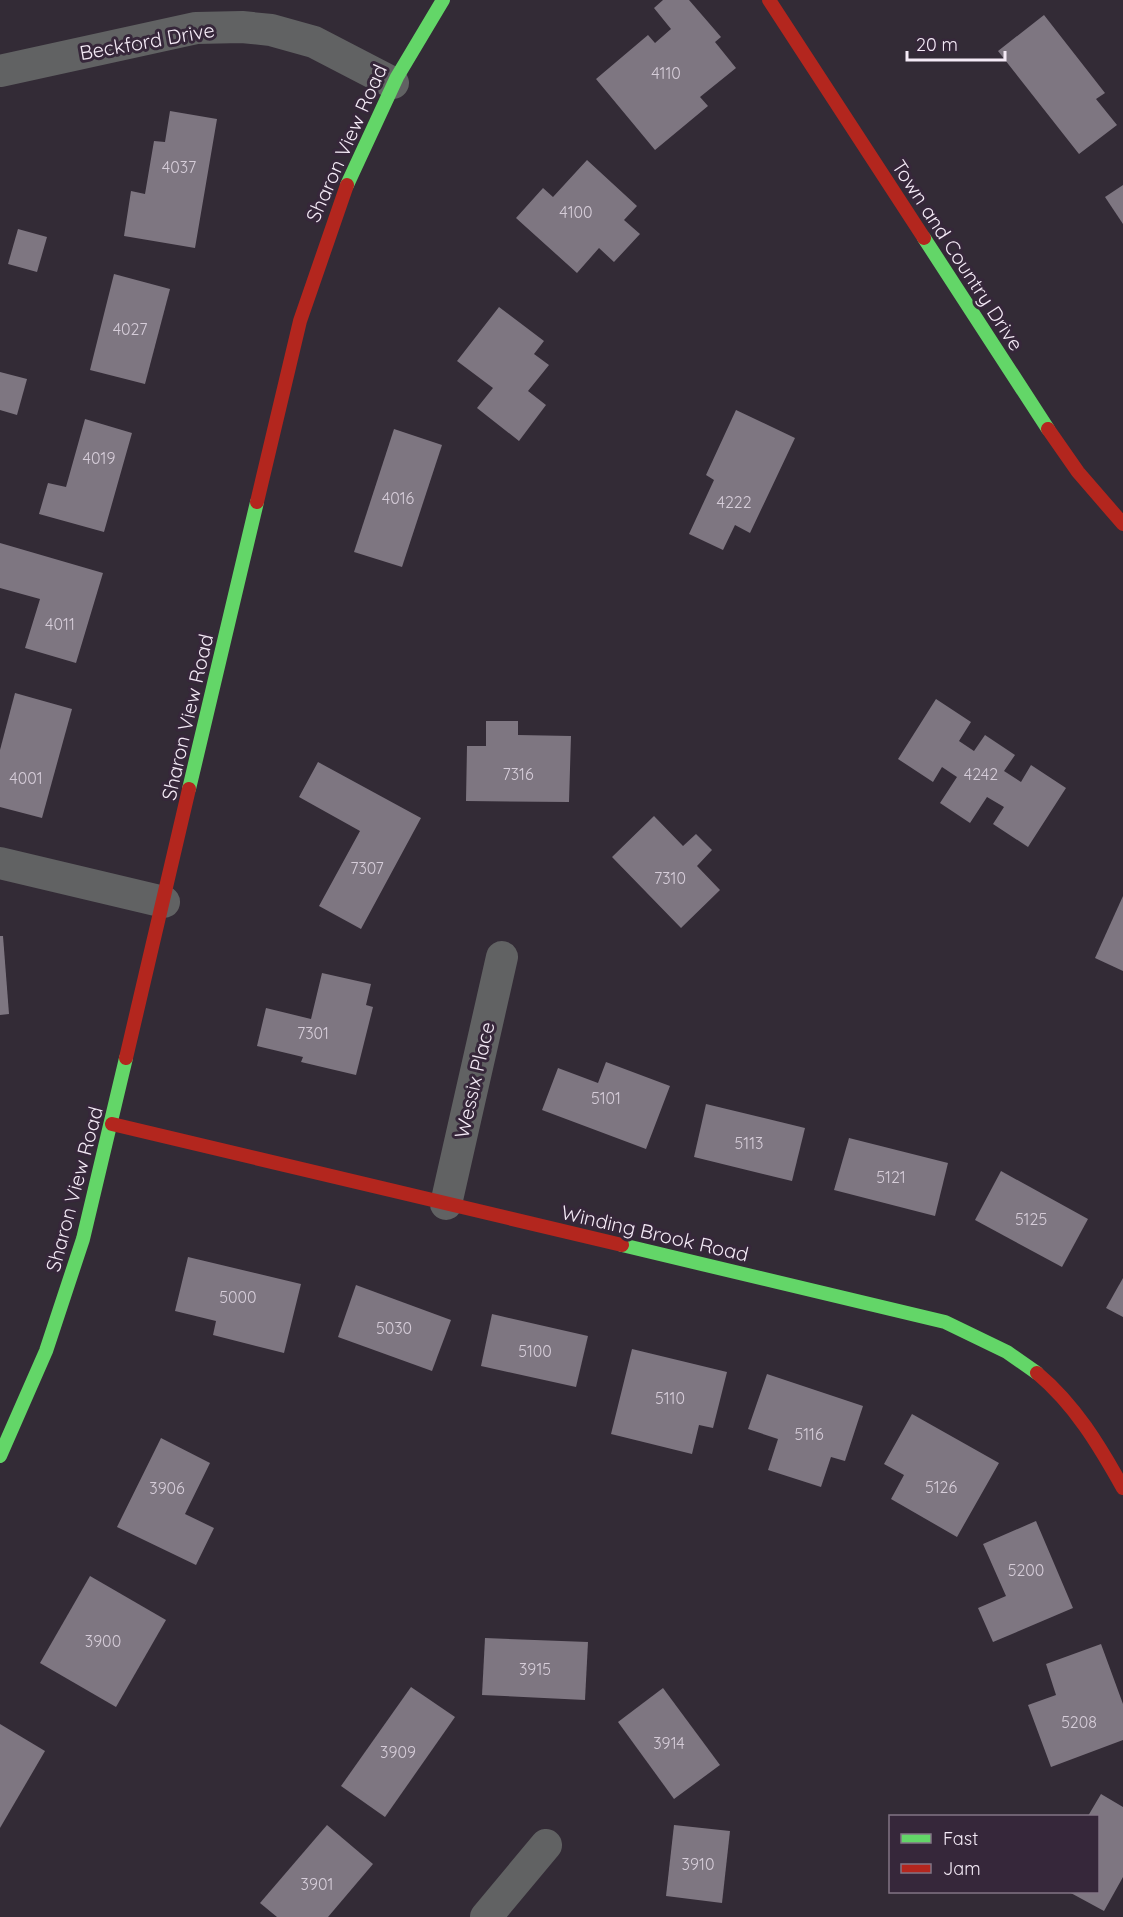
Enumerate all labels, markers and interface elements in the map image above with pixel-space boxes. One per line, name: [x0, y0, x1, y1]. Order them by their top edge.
street label: Beckford Drive: [77, 17, 217, 65]
scale bar: [907, 24, 1004, 62]
text: 20 m: [916, 33, 958, 56]
street label: Sharon View Road: [300, 60, 392, 226]
house number: 4110: [651, 63, 681, 83]
street label: Town and Country Drive: [887, 155, 1029, 355]
house number: 4037: [162, 157, 196, 177]
house number: 4100: [559, 202, 593, 222]
house number: 4027: [113, 319, 147, 339]
house number: 4019: [83, 448, 115, 468]
house number: 4016: [382, 488, 415, 508]
house number: 4222: [716, 492, 752, 512]
house number: 4011: [45, 614, 75, 634]
street label: Sharon View Road: [156, 631, 218, 803]
house number: 7316: [502, 764, 534, 784]
house number: 4242: [964, 764, 998, 784]
house number: 4001: [9, 768, 43, 788]
house number: 7307: [350, 858, 384, 878]
house number: 7310: [654, 868, 686, 888]
street label: Wessix Place: [448, 1019, 500, 1141]
house number: 7301: [297, 1023, 329, 1043]
house number: 5101: [591, 1088, 621, 1108]
street label: Sharon View Road: [40, 1104, 108, 1274]
house number: 5113: [735, 1133, 763, 1153]
house number: 5121: [876, 1167, 906, 1187]
street label: Winding Brook Road: [559, 1199, 751, 1267]
house number: 5125: [1015, 1209, 1047, 1229]
house number: 5000: [219, 1287, 257, 1307]
house number: 5030: [376, 1318, 412, 1338]
house number: 5100: [518, 1341, 552, 1361]
house number: 5110: [655, 1388, 685, 1408]
house number: 5116: [794, 1424, 824, 1444]
house number: 5126: [925, 1477, 957, 1497]
house number: 3906: [149, 1478, 185, 1498]
house number: 5200: [1008, 1560, 1044, 1580]
house number: 3900: [85, 1631, 121, 1651]
house number: 3915: [519, 1659, 551, 1679]
house number: 5208: [1061, 1712, 1097, 1732]
house number: 3914: [653, 1733, 685, 1753]
house number: 3909: [380, 1742, 416, 1762]
legend: [889, 1815, 1099, 1893]
text: Fast: [943, 1827, 978, 1850]
house number: 3910: [682, 1854, 714, 1874]
text: Jam: [943, 1857, 981, 1880]
house number: 3901: [301, 1874, 333, 1894]

